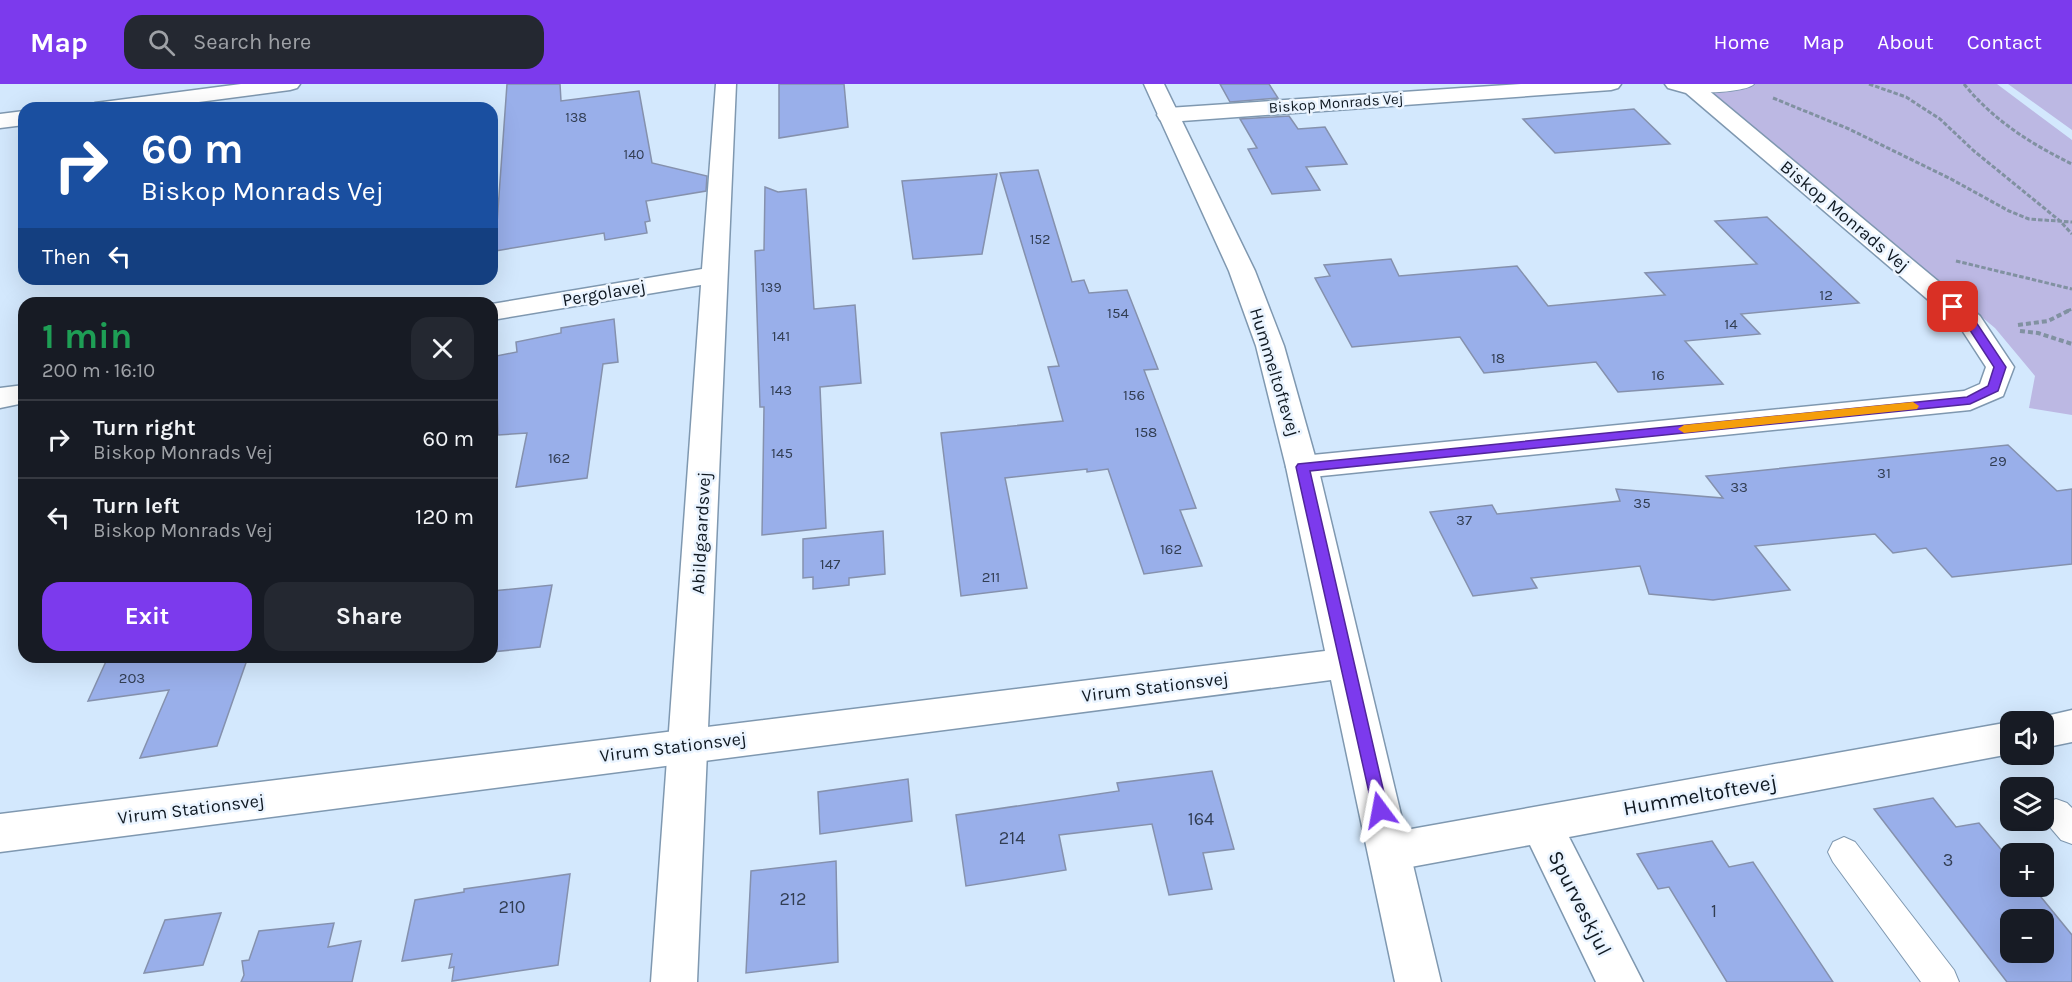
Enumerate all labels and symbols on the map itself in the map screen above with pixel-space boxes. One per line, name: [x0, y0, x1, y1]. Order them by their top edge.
street label: Biskop Monrads Vej: [1268, 89, 1404, 117]
house number: 138: [565, 109, 587, 126]
house number: 140: [624, 146, 644, 163]
street label: Biskop Monrads Vej: [1776, 156, 1914, 276]
house number: 152: [1030, 231, 1050, 248]
street label: Pergolavej: [561, 275, 647, 311]
house number: 139: [760, 279, 782, 296]
pin: [1927, 281, 1978, 332]
house number: 12: [1819, 286, 1833, 304]
house number: 154: [1107, 304, 1130, 322]
street label: Hummeltoftevej: [1245, 305, 1305, 439]
house number: 14: [1724, 315, 1738, 333]
house number: 141: [772, 327, 790, 345]
house number: 18: [1491, 349, 1505, 367]
house number: 16: [1651, 366, 1665, 384]
house number: 143: [770, 381, 792, 399]
house number: 156: [1123, 386, 1145, 404]
house number: 158: [1135, 423, 1157, 441]
house number: 145: [771, 444, 793, 462]
house number: 162: [548, 449, 570, 467]
house number: 29: [1989, 452, 2007, 470]
house number: 31: [1877, 464, 1891, 482]
street label: Abildgaardsvej: [687, 471, 715, 595]
house number: 33: [1730, 478, 1748, 496]
house number: 35: [1633, 494, 1651, 512]
house number: 37: [1456, 511, 1472, 529]
house number: 162: [1160, 540, 1182, 558]
house number: 147: [820, 555, 840, 573]
house number: 211: [982, 568, 1000, 586]
street label: Virum Stationsvej: [1080, 667, 1230, 707]
house number: 203: [119, 669, 145, 687]
street label: Virum Stationsvej: [598, 727, 748, 767]
street label: Hummeltoftevej: [1621, 770, 1779, 820]
position arrow: [1348, 778, 1412, 842]
street label: Virum Stationsvej: [116, 789, 266, 829]
house number: 164: [1188, 808, 1214, 830]
house number: 214: [999, 827, 1025, 849]
street label: Spurveskjul: [1543, 847, 1617, 959]
house number: 3: [1943, 849, 1953, 871]
house number: 212: [780, 888, 806, 910]
house number: 210: [498, 896, 526, 918]
house number: 1: [1711, 900, 1717, 922]

